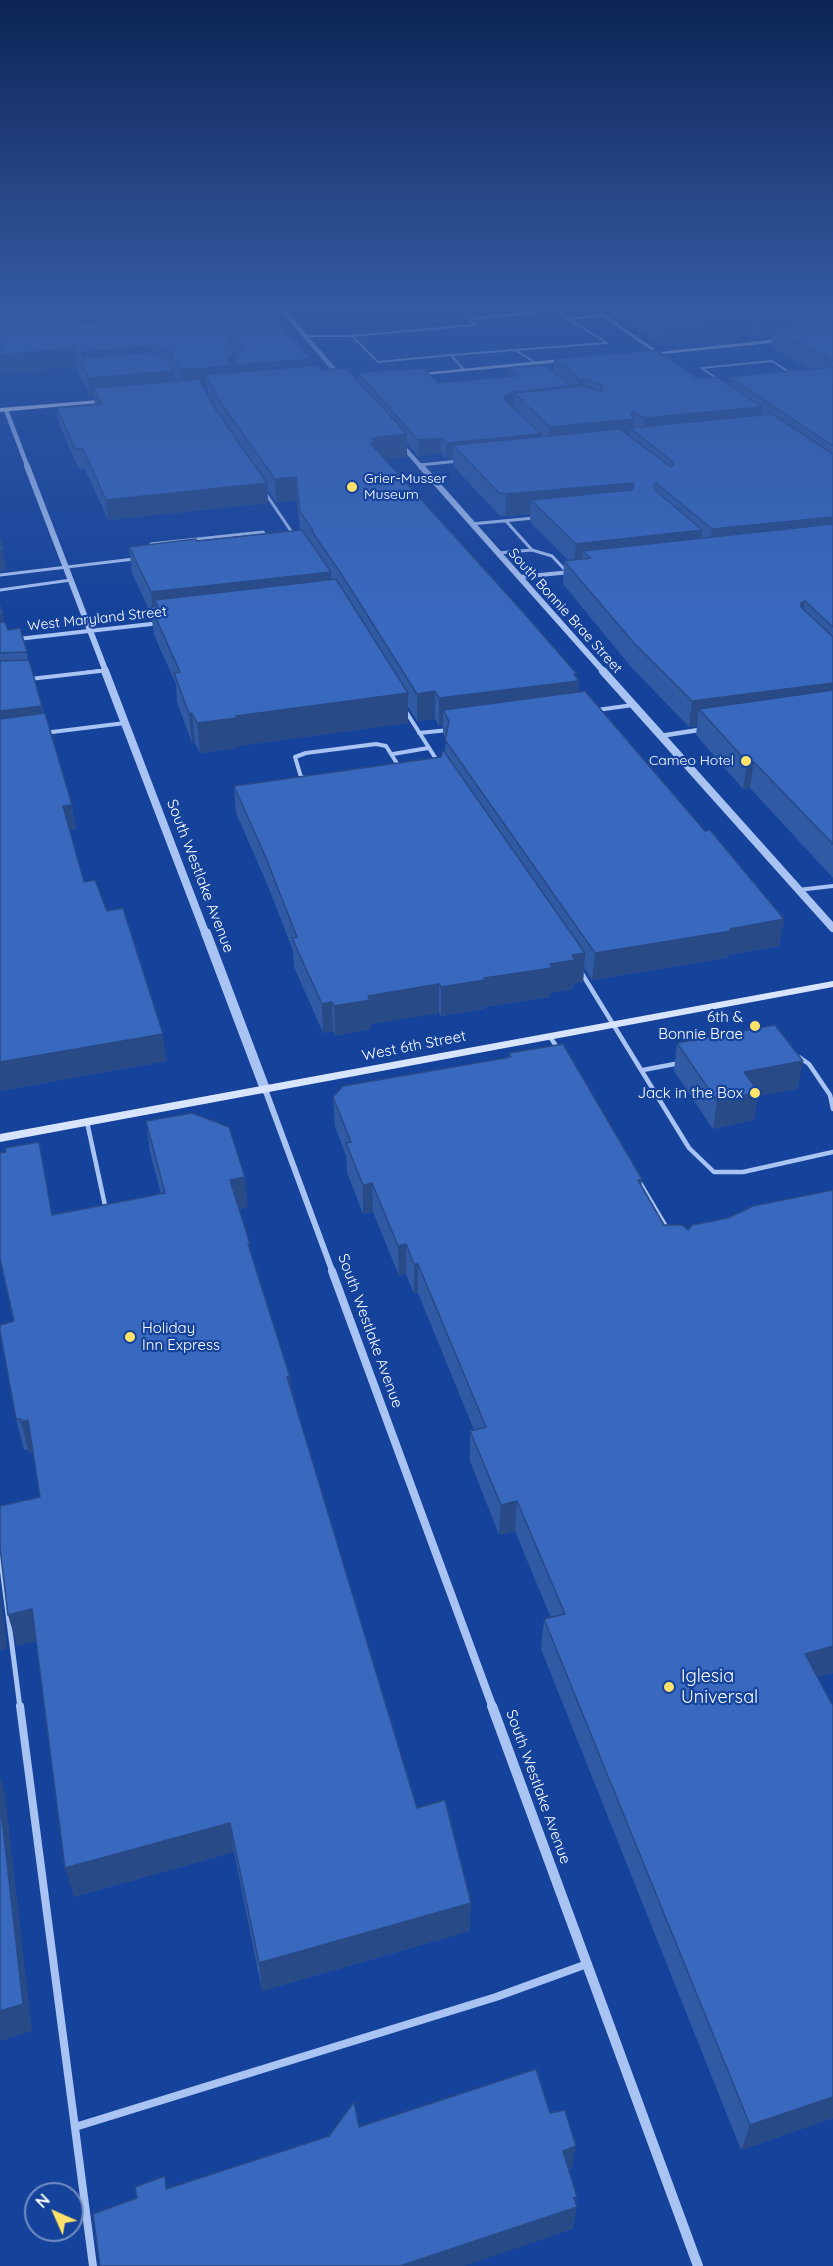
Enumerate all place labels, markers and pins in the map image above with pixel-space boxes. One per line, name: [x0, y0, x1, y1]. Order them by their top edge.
place label: Grier-Musser Museum: [364, 471, 447, 503]
marker: Grier-Musser Museum: [345, 480, 359, 494]
place label: Cameo Hotel: [649, 753, 734, 769]
marker: Cameo Hotel: [739, 754, 753, 768]
place label: 6th & Bonnie Brae: [658, 1008, 743, 1043]
marker: 6th & Bonnie Brae: [748, 1019, 762, 1033]
place label: Jack in the Box: [637, 1084, 743, 1102]
marker: Jack in the Box: [748, 1086, 762, 1100]
place label: Holiday Inn Express: [142, 1319, 220, 1354]
marker: Holiday Inn Express: [123, 1330, 137, 1344]
place label: Iglesia Universal: [681, 1666, 758, 1708]
marker: Iglesia Universal: [662, 1680, 676, 1694]

